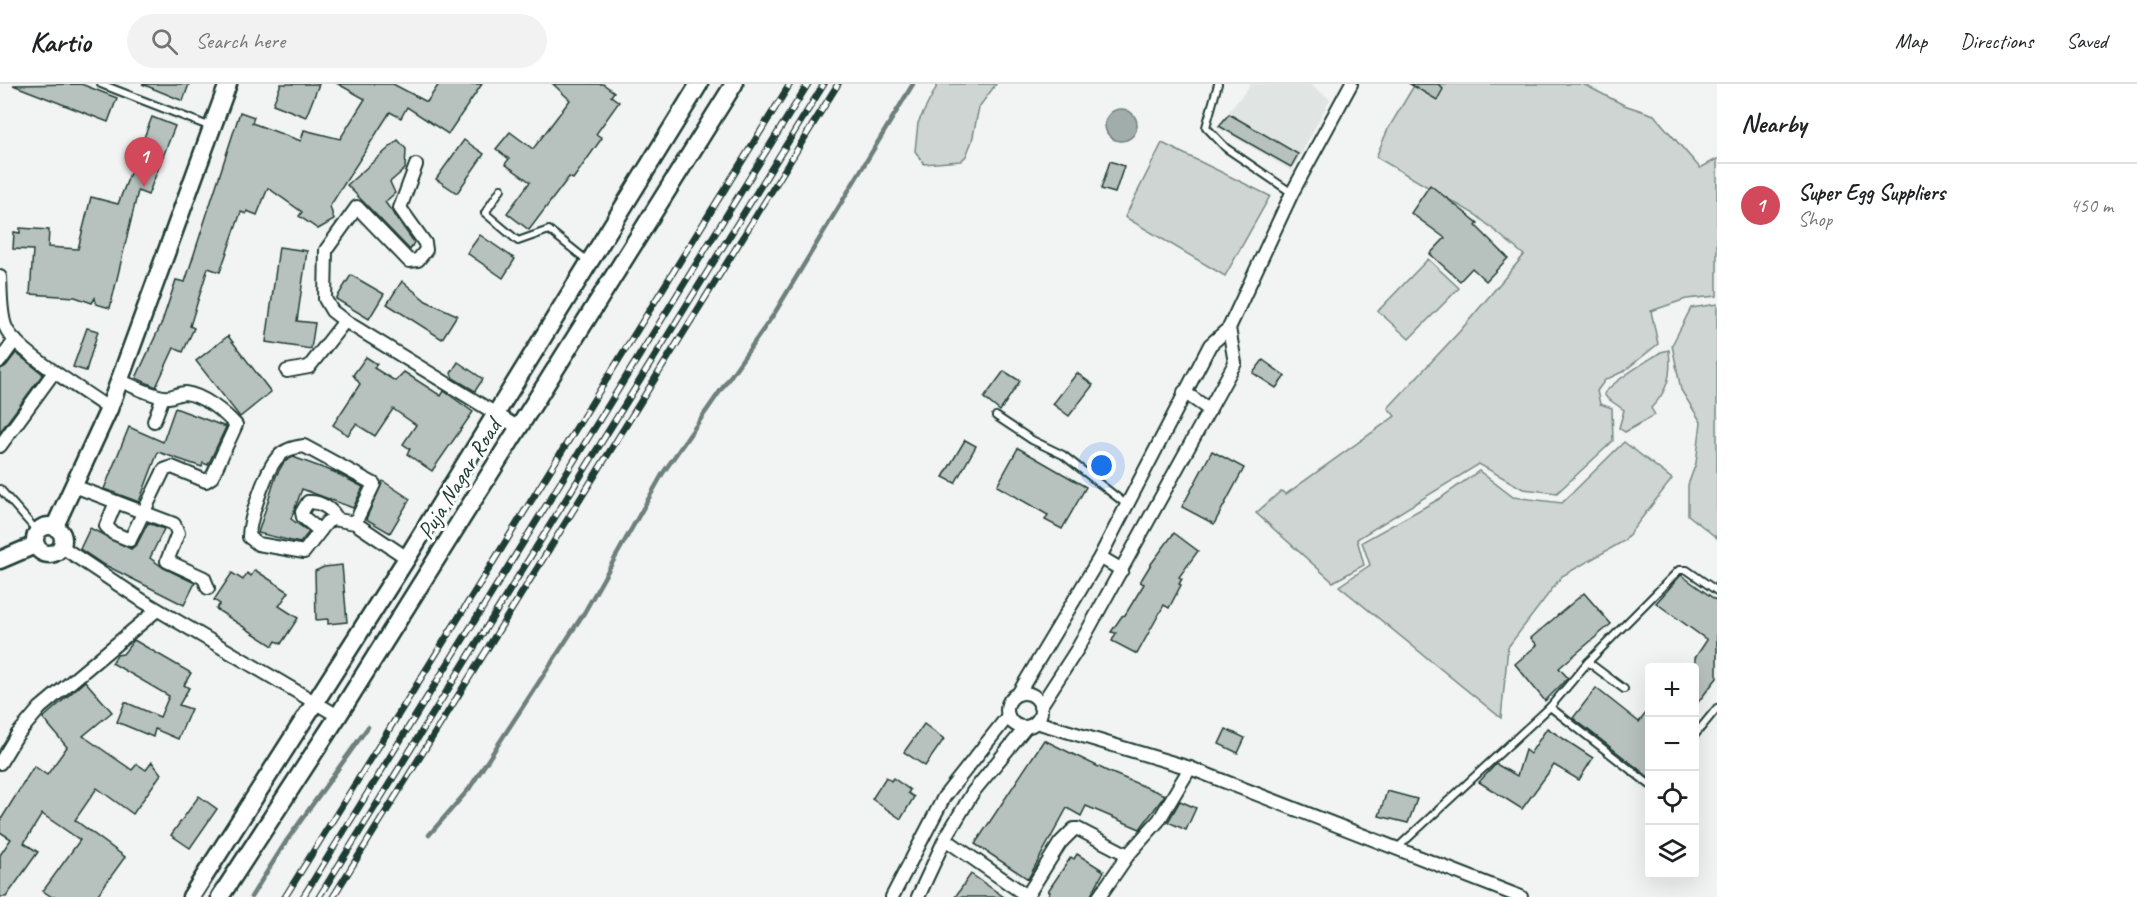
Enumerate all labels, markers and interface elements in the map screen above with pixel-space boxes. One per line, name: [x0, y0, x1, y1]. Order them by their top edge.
search box: [127, 14, 547, 68]
text: Kartio: [30, 24, 91, 59]
icon: search: [148, 25, 181, 58]
text: Search here: [196, 27, 285, 55]
text: Map: [1895, 28, 1927, 54]
text: Directions: [1960, 28, 2033, 54]
text: Saved: [2066, 28, 2107, 54]
text: Nearby: [1741, 107, 1806, 140]
pin: 1: [124, 138, 164, 187]
text: Super Egg Suppliers: [1798, 179, 1945, 207]
text: 1: [1756, 193, 1765, 218]
text: 450 m: [2070, 193, 2113, 218]
text: Shop: [1798, 207, 1832, 232]
street label: Puja Nagar Road: [410, 410, 510, 545]
your location: [1087, 451, 1116, 480]
map controls: [1645, 663, 1699, 879]
button: +: [1645, 663, 1699, 717]
button: −: [1645, 717, 1699, 771]
button: locate: [1645, 771, 1699, 825]
button: layers: [1645, 825, 1699, 879]

